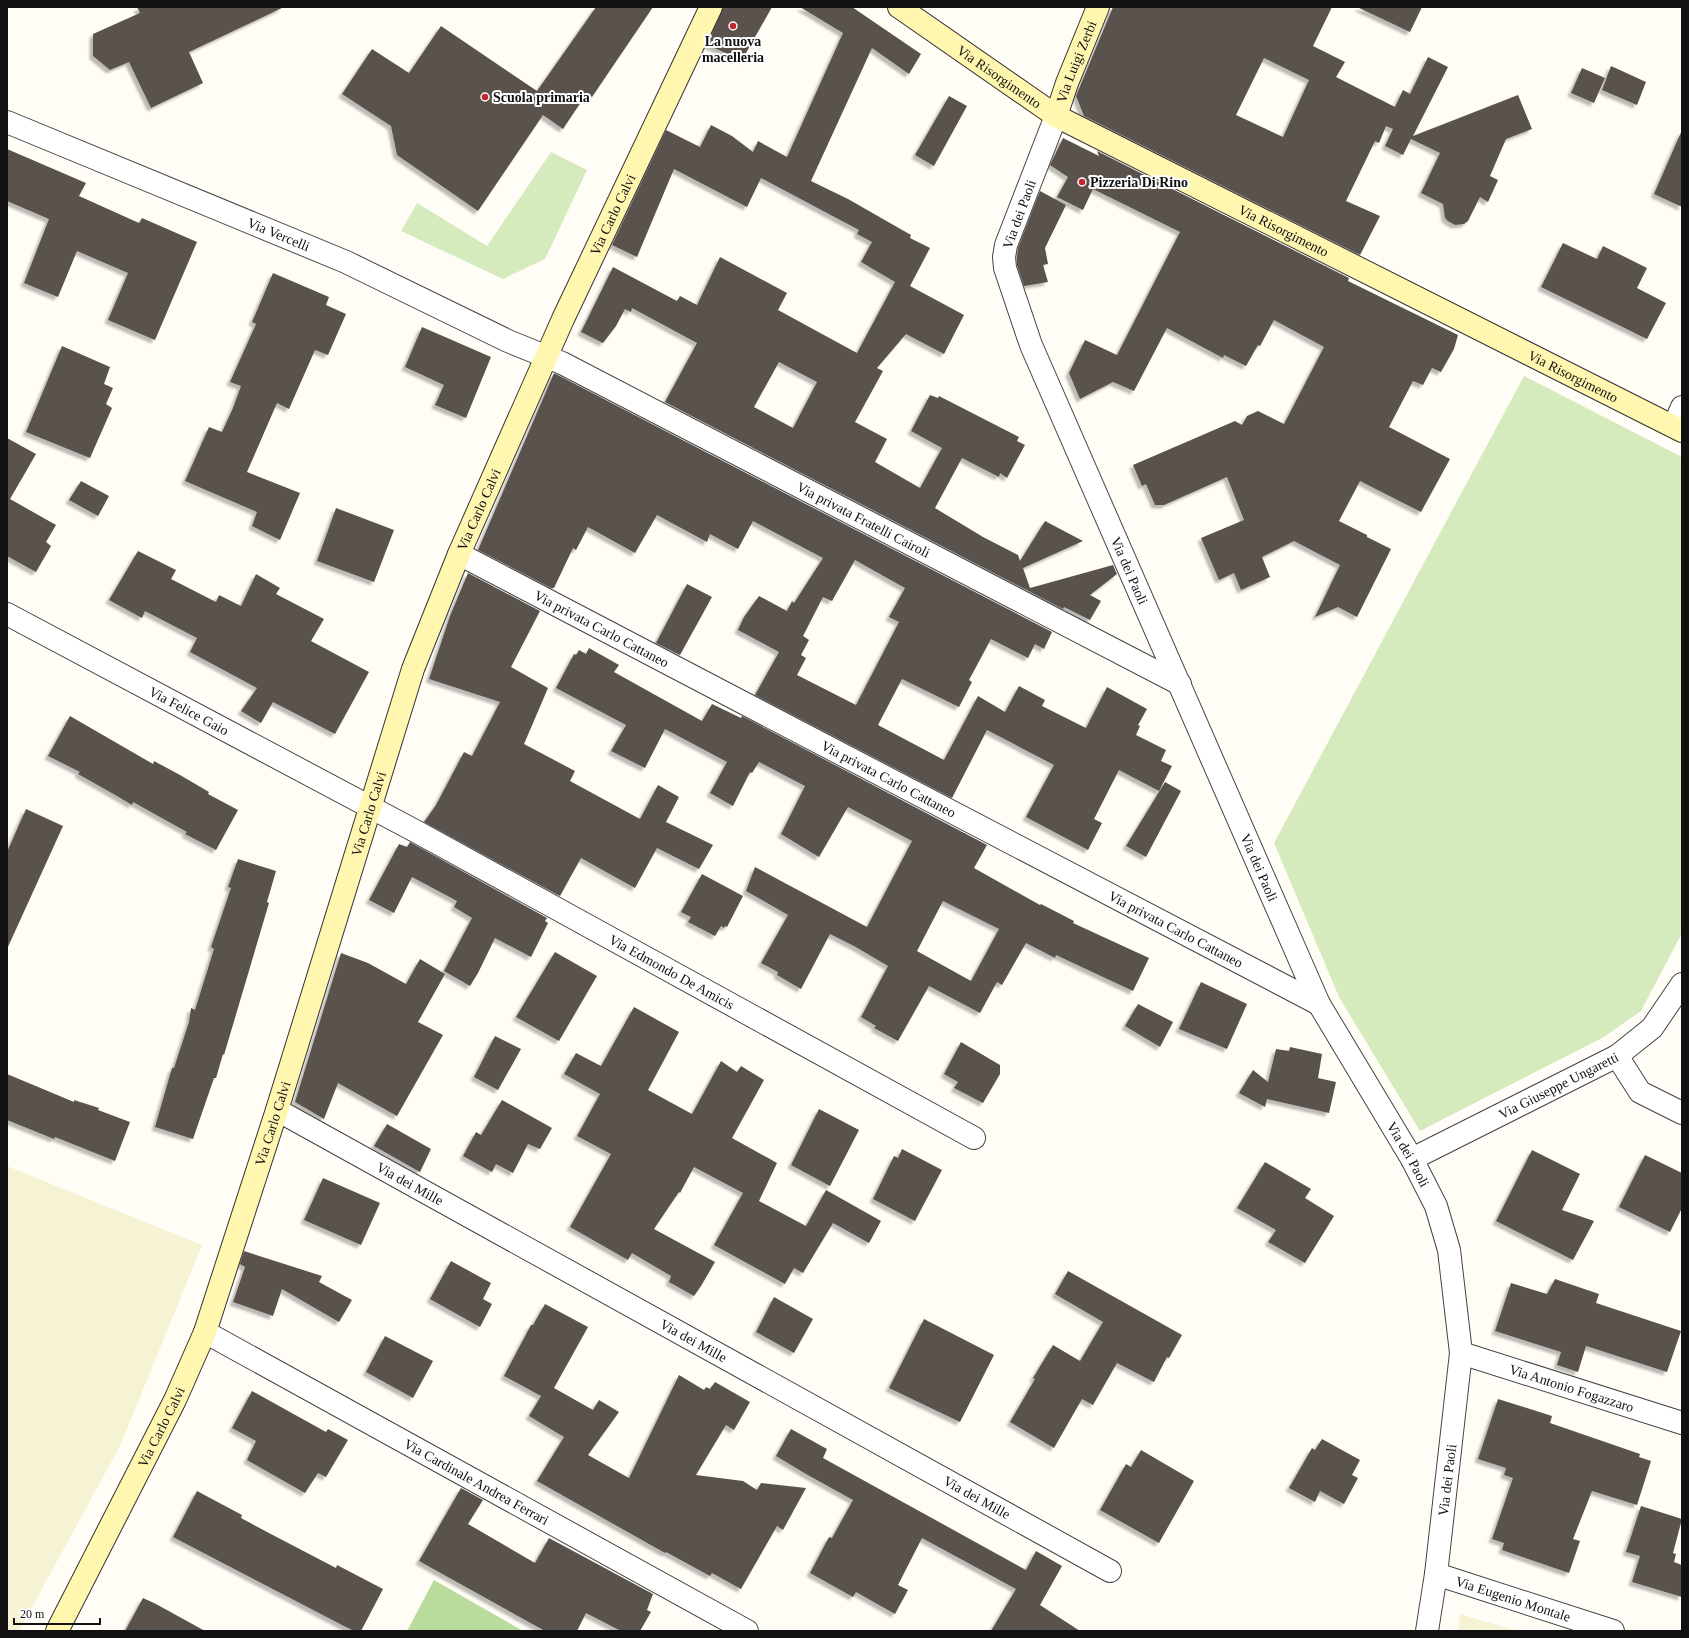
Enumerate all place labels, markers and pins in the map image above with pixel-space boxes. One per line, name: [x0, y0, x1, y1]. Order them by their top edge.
marker: La nuova macelleria: [728, 21, 738, 31]
place label: La nuova macelleria: [702, 34, 764, 65]
place label: Scuola primaria: [493, 90, 590, 105]
marker: Scuola primaria: [480, 92, 490, 102]
place label: Pizzeria Di Rino: [1090, 175, 1188, 190]
marker: Pizzeria Di Rino: [1077, 177, 1087, 187]

